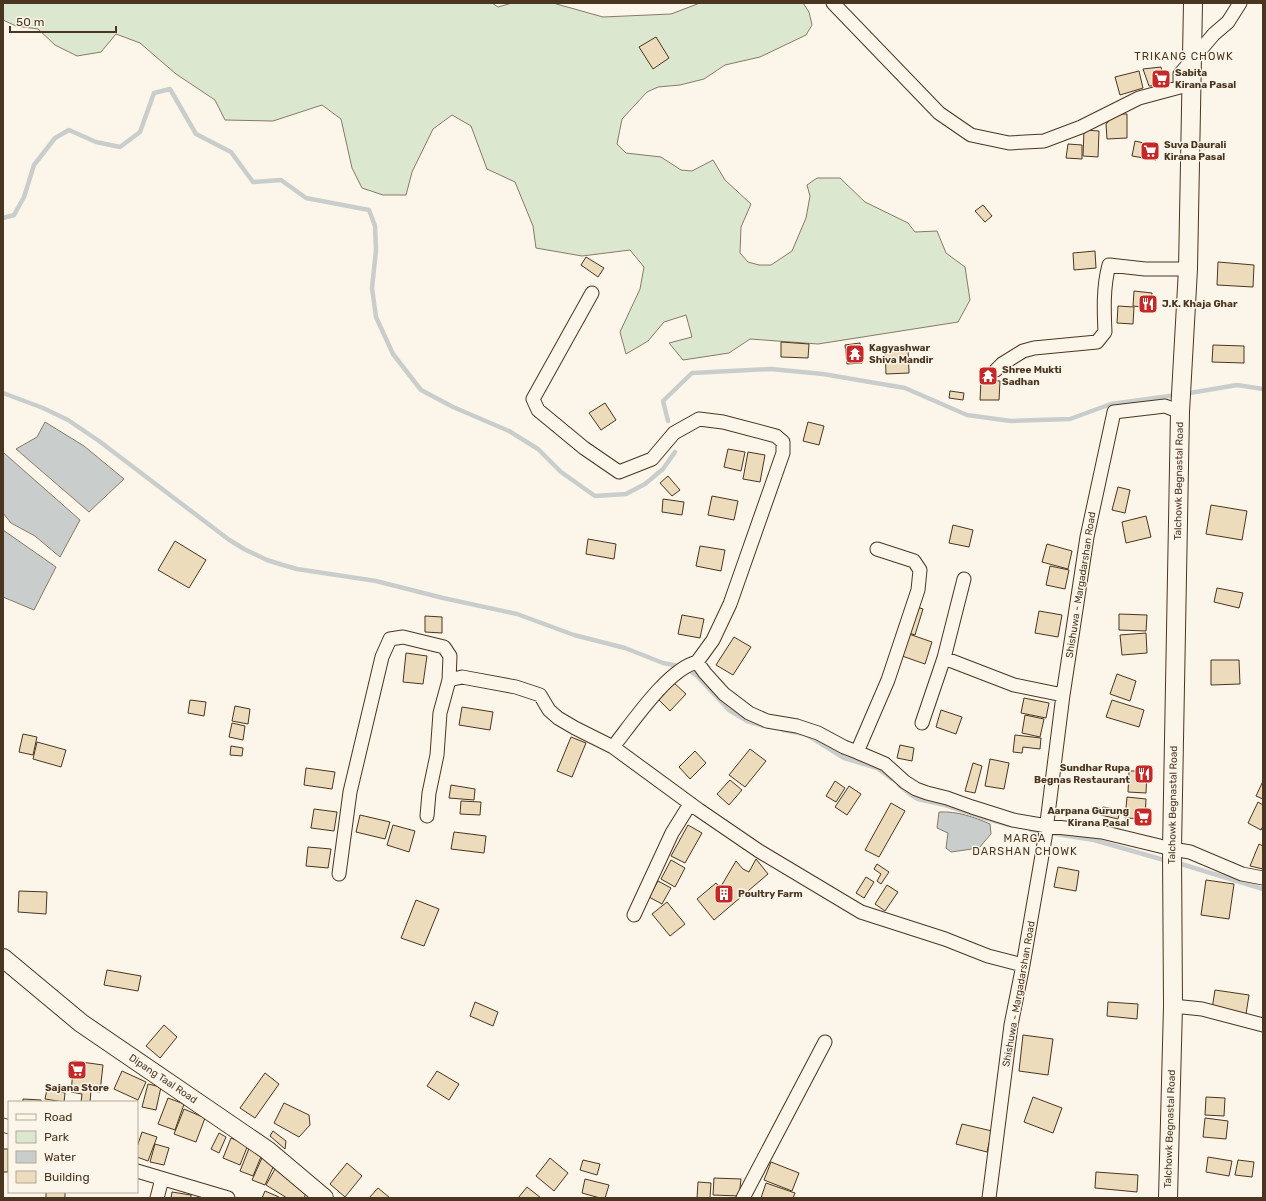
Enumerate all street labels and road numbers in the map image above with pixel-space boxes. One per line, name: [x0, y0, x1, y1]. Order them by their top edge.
street label: Talchowk Begnastal Road: [1172, 422, 1186, 540]
street label: Shishuwa - Margadarshan Road: [1064, 511, 1099, 659]
street label: Talchowk Begnastal Road: [1166, 746, 1180, 864]
street label: Shishuwa - Margadarshan Road: [1000, 920, 1038, 1068]
street label: Dipang Taal Road: [127, 1052, 199, 1106]
street label: Talchowk Begnastal Road: [1162, 1070, 1178, 1188]

